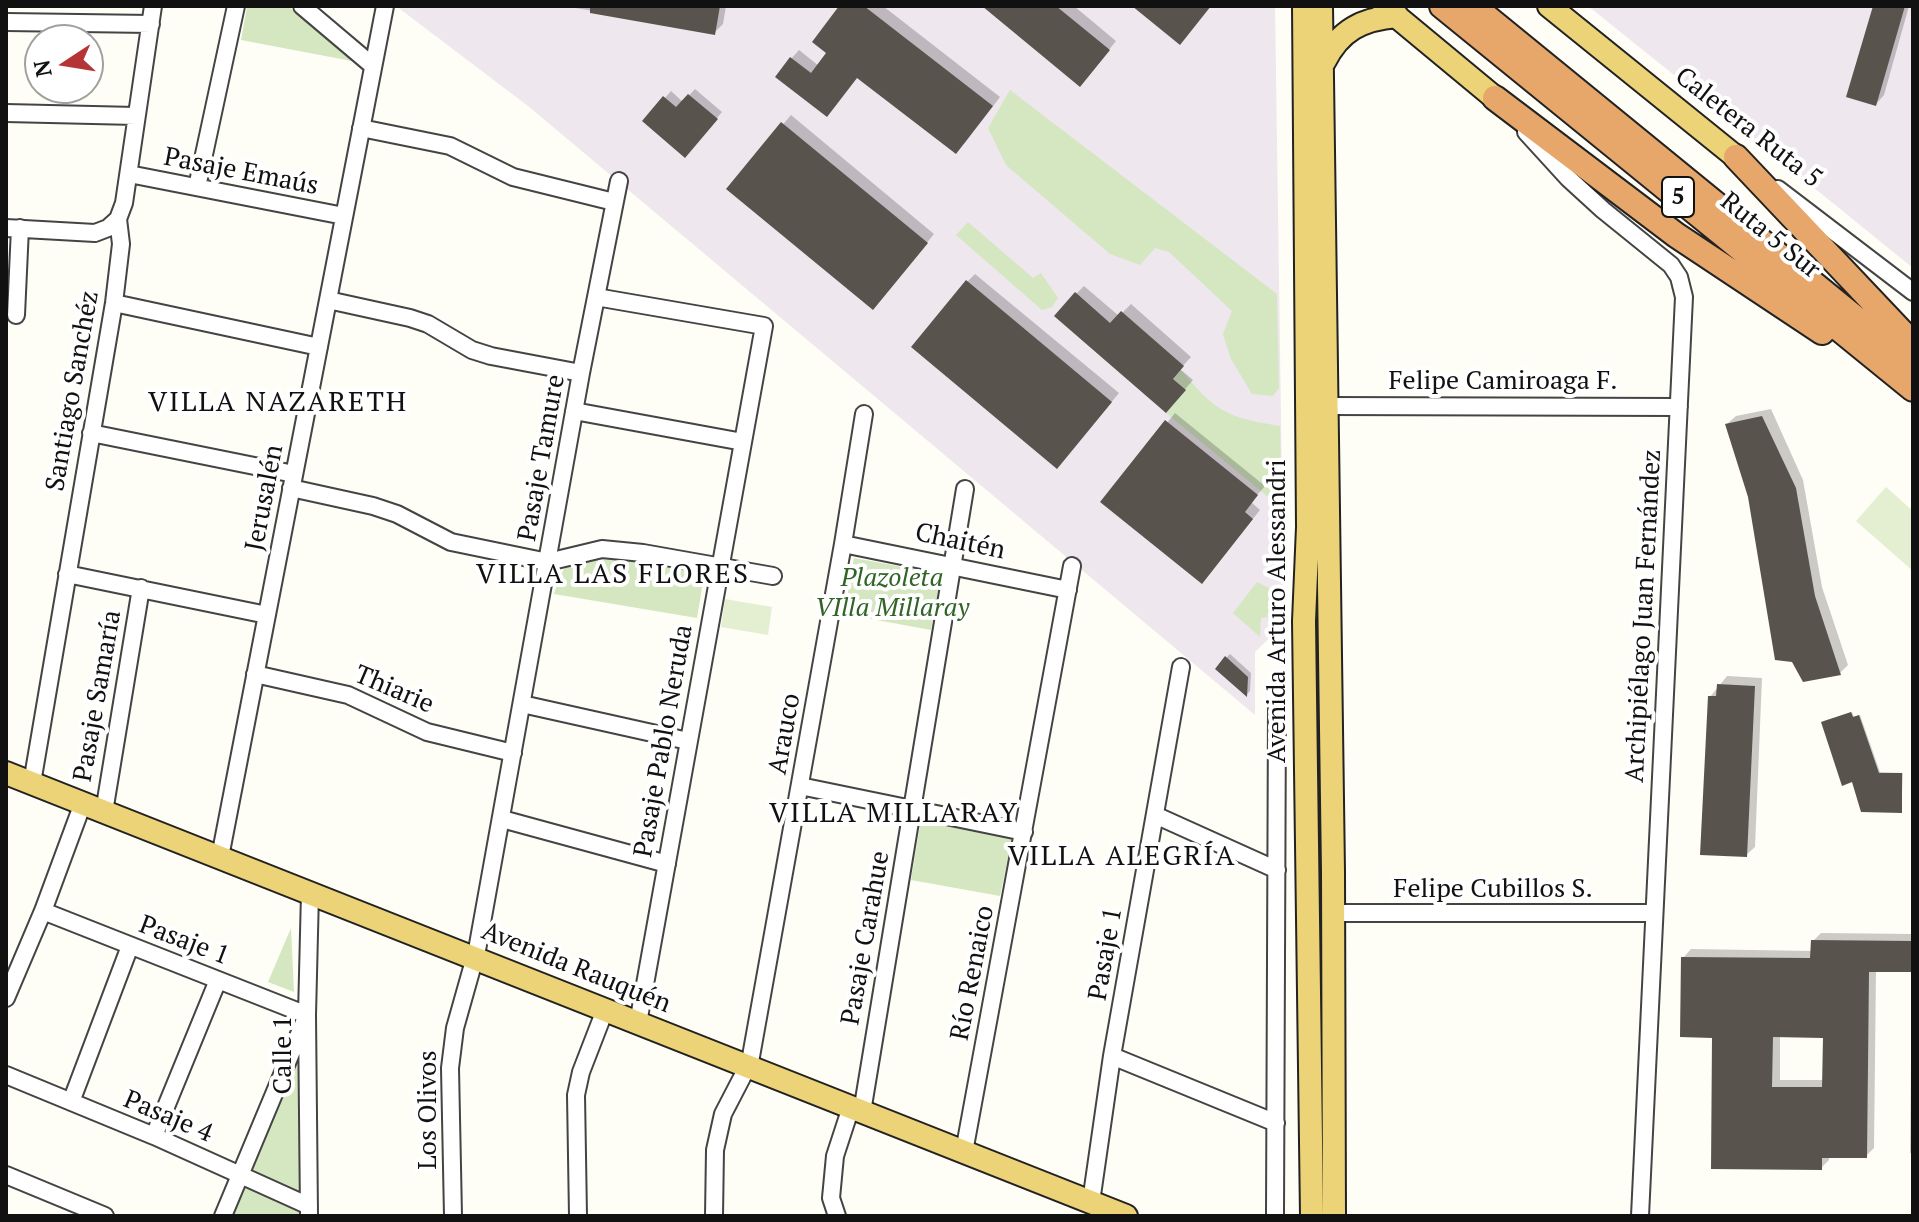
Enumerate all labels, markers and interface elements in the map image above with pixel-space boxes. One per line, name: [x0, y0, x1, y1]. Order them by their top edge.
north arrow: [24, 24, 104, 104]
text: N: [26, 58, 58, 80]
street label: Caletera Ruta 5: [1669, 61, 1827, 195]
street label: Pasaje Emaús: [161, 142, 321, 202]
road number: 5: [1662, 177, 1694, 217]
street label: Ruta 5 Sur: [1714, 186, 1826, 286]
street label: Santiago Sanchéz: [40, 288, 106, 494]
street label: Felipe Camiroaga F.: [1388, 366, 1618, 398]
street label: Pasaje Tamure: [512, 372, 572, 544]
district label: VILLA NAZARETH: [148, 386, 408, 420]
street label: Jerusalén: [239, 442, 291, 554]
street label: Archipiélago Juan Fernández: [1620, 449, 1668, 783]
street label: Avenida Arturo Alessandri: [1262, 459, 1294, 763]
street label: Chaitén: [912, 517, 1008, 567]
district label: VILLA LAS FLORES: [476, 558, 750, 592]
park label: Plazoleta VIlla Millaray: [815, 563, 969, 624]
street label: Pasaje Samaría: [68, 608, 128, 784]
street label: Pasaje Pablo Neruda: [628, 622, 700, 860]
street label: Thiarie: [350, 659, 438, 721]
street label: Arauco: [763, 691, 807, 777]
district label: VILLA MILLARAY: [769, 797, 1019, 831]
district label: VILLA ALEGRÍA: [1008, 840, 1236, 874]
street label: Pasaje Carahue: [835, 849, 897, 1027]
street label: Felipe Cubillos S.: [1393, 874, 1593, 906]
street label: Río Renaico: [945, 903, 1001, 1043]
street label: Pasaje 1: [1082, 905, 1130, 1003]
street label: Pasaje 1: [135, 910, 233, 972]
street label: Avenida Rauquén: [477, 916, 675, 1020]
street label: Calle 1: [268, 1016, 300, 1094]
street label: Los Olivos: [413, 1050, 445, 1170]
street label: Pasaje 4: [119, 1084, 217, 1150]

